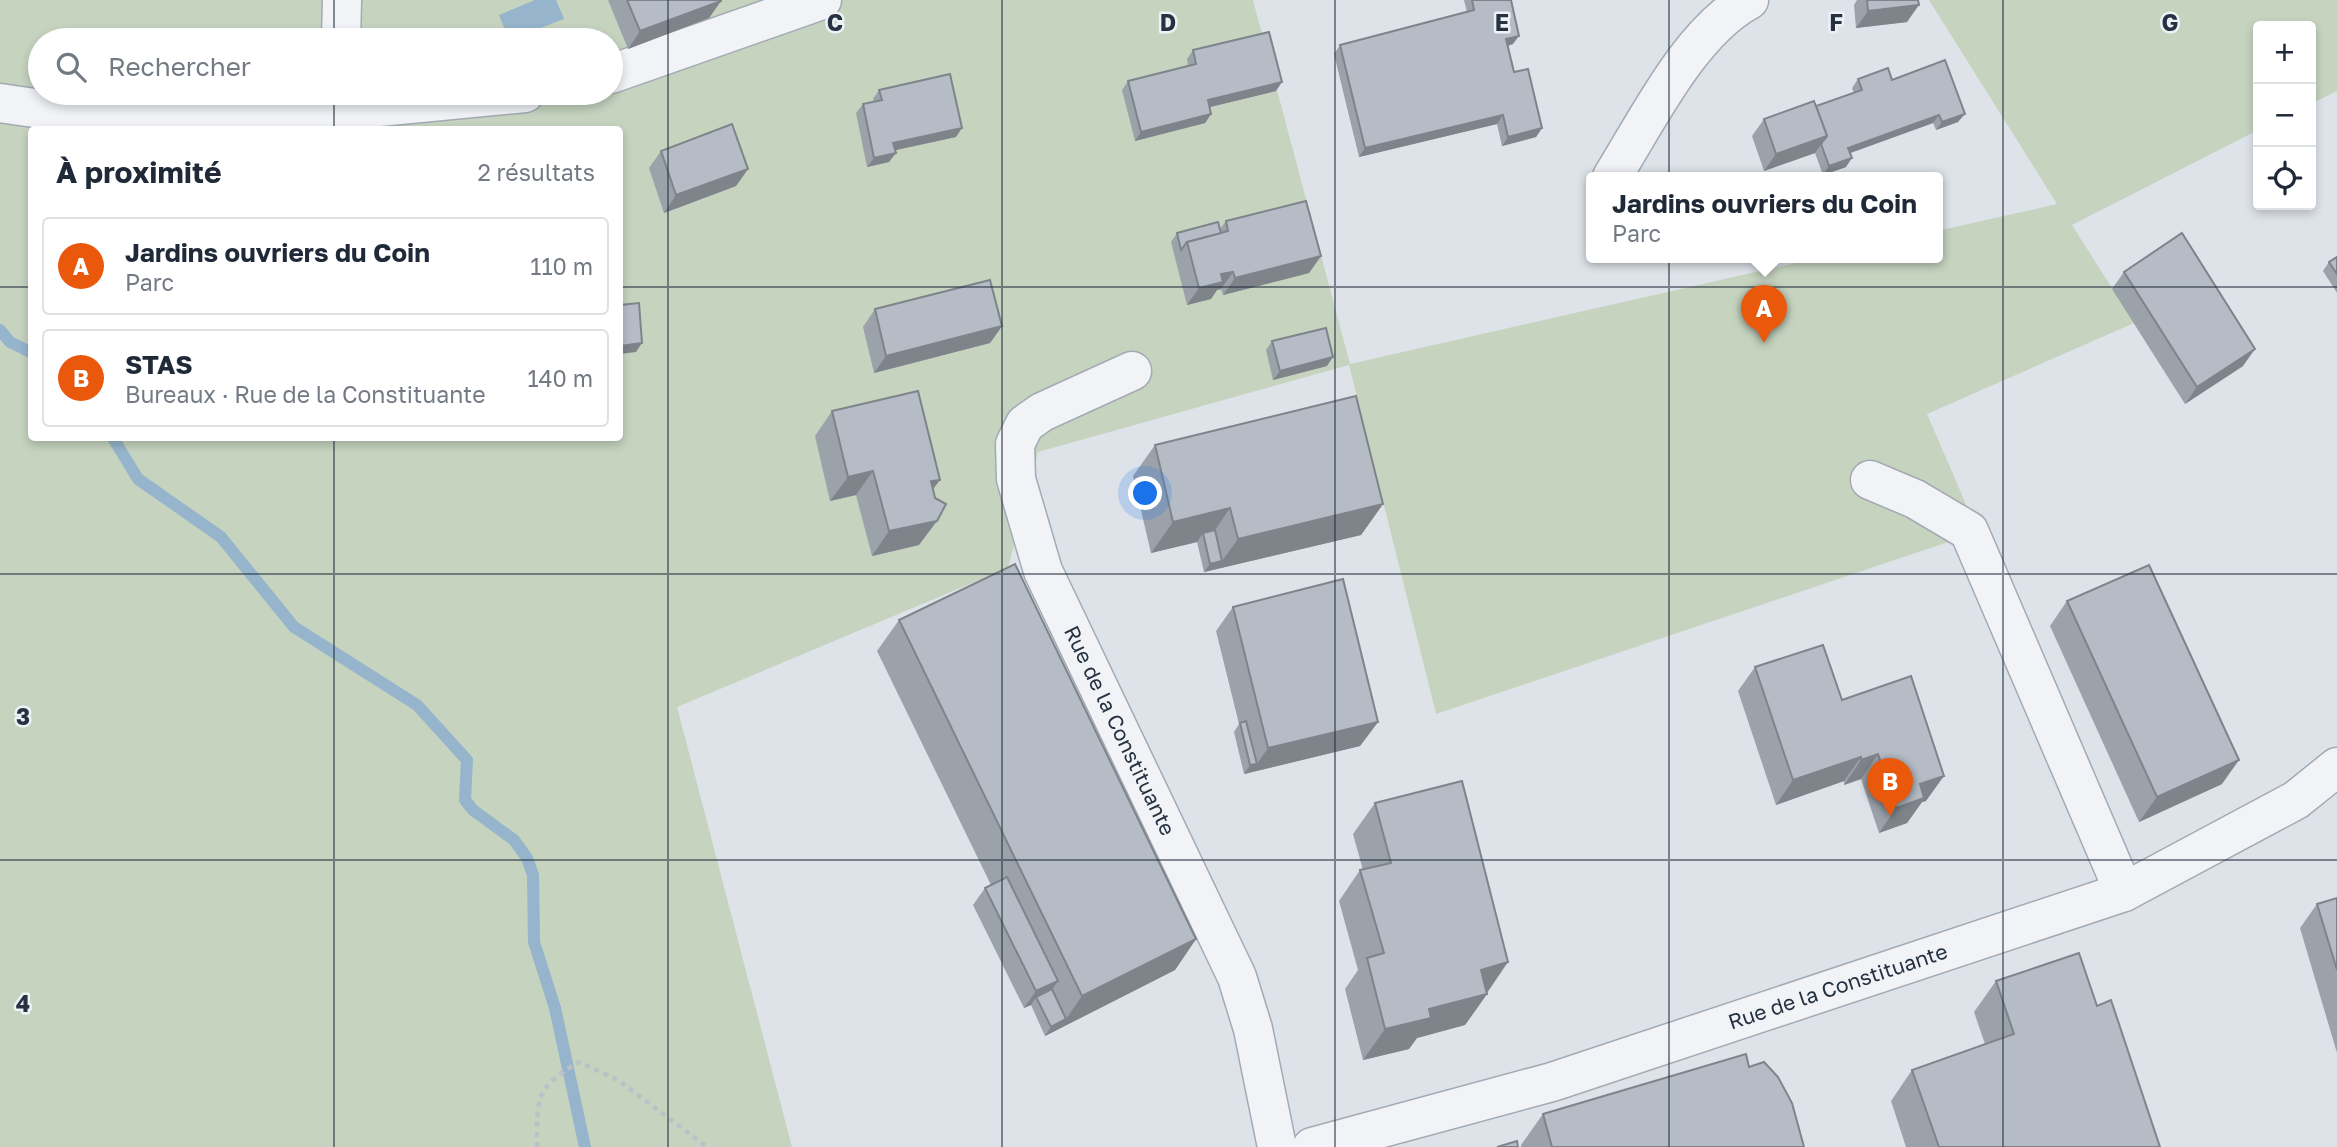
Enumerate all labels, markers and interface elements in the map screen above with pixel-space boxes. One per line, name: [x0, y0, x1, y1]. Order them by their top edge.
text: C: [827, 8, 843, 36]
text: D: [1160, 8, 1176, 36]
text: E: [1495, 8, 1509, 36]
text: F: [1829, 8, 1843, 36]
text: G: [2162, 8, 2178, 36]
map controls: [2253, 21, 2316, 210]
button: +: [2253, 21, 2316, 84]
search box: [28, 28, 623, 105]
icon: search: [52, 48, 90, 86]
text: Rechercher: [108, 51, 251, 82]
button: −: [2253, 84, 2316, 147]
button: locate: [2253, 147, 2316, 210]
text: À proximité: [56, 154, 222, 190]
text: 2 résultats: [477, 158, 595, 186]
popup: [1586, 172, 1943, 263]
text: Jardins ouvriers du Coin: [1612, 188, 1917, 219]
text: Parc: [1612, 219, 1661, 247]
text: Jardins ouvriers du Coin: [125, 237, 430, 268]
text: A: [73, 252, 89, 280]
text: 110 m: [530, 252, 593, 280]
text: Parc: [125, 268, 174, 296]
pin: A: [1741, 285, 1787, 343]
text: STAS: [125, 349, 193, 380]
text: B: [73, 364, 89, 392]
text: 140 m: [527, 364, 593, 392]
text: Bureaux · Rue de la Constituante: [125, 380, 486, 408]
your location: [1128, 476, 1162, 510]
street label: Rue de la Constituante: [1059, 621, 1181, 839]
text: 3: [16, 702, 30, 730]
pin: B: [1867, 758, 1913, 816]
street label: Rue de la Constituante: [1725, 938, 1951, 1035]
text: 4: [16, 989, 30, 1017]

